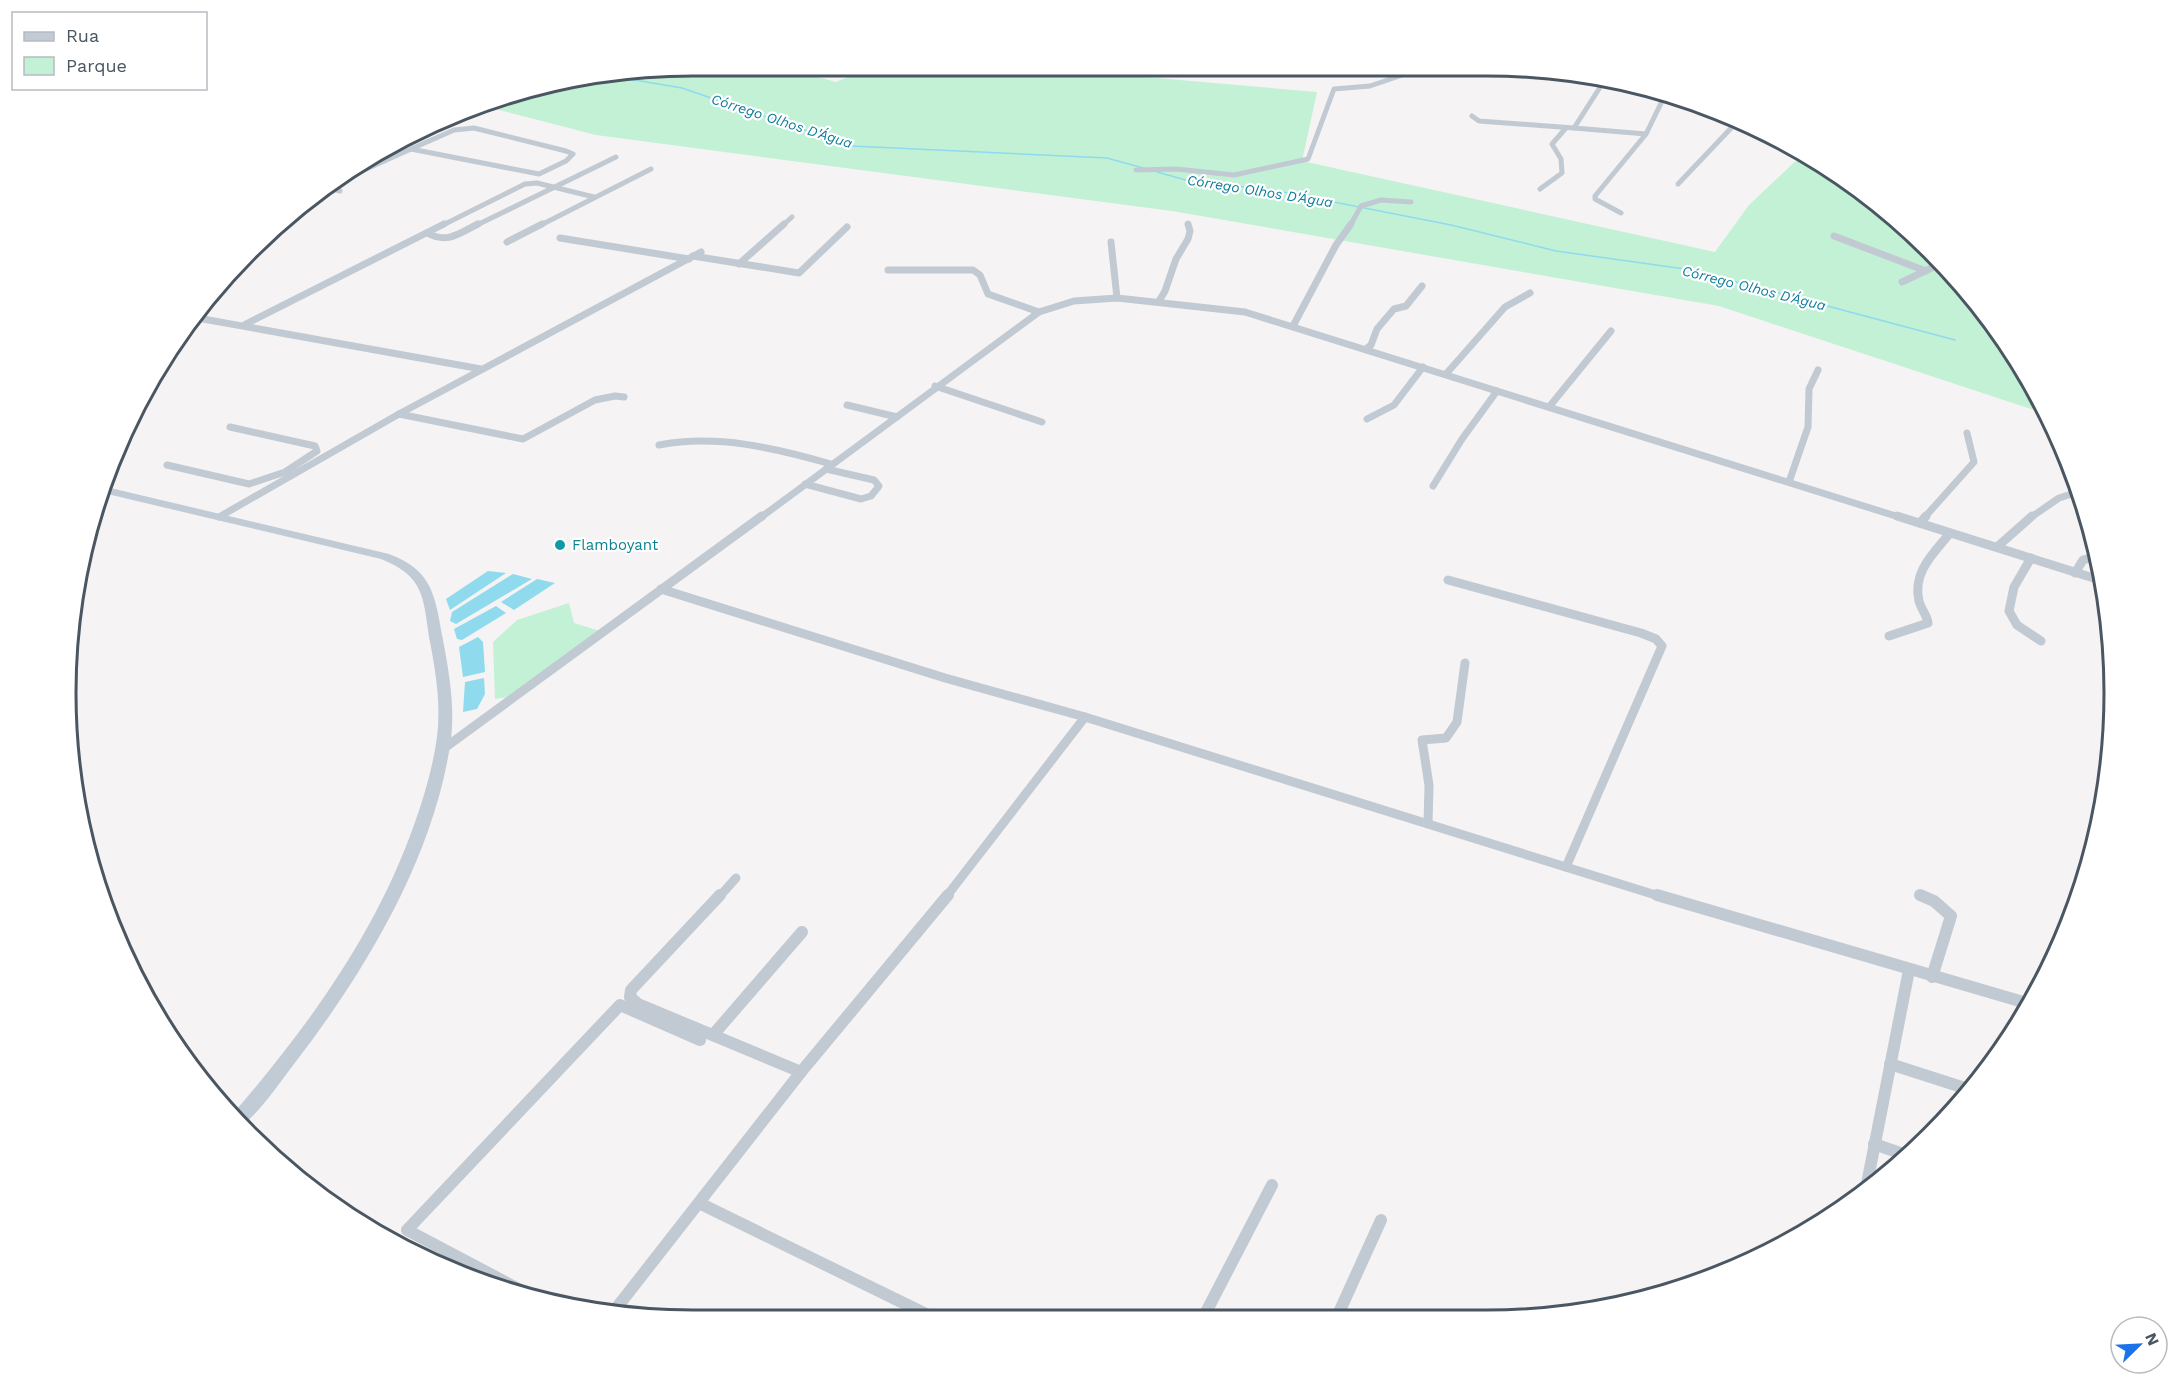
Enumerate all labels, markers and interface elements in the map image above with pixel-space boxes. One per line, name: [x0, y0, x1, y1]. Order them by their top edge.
legend: [12, 12, 207, 90]
text: Rua: [66, 25, 99, 46]
text: Parque: [66, 55, 127, 76]
water label: Córrego Olhos D'Água: [709, 91, 855, 151]
water label: Córrego Olhos D'Água: [1186, 172, 1334, 210]
water label: Córrego Olhos D'Água: [1681, 262, 1828, 314]
place label: Flamboyant: [572, 536, 659, 554]
marker: Flamboyant: [553, 538, 567, 552]
north arrow: [2109, 1315, 2169, 1375]
text: N: [2141, 1330, 2163, 1348]

